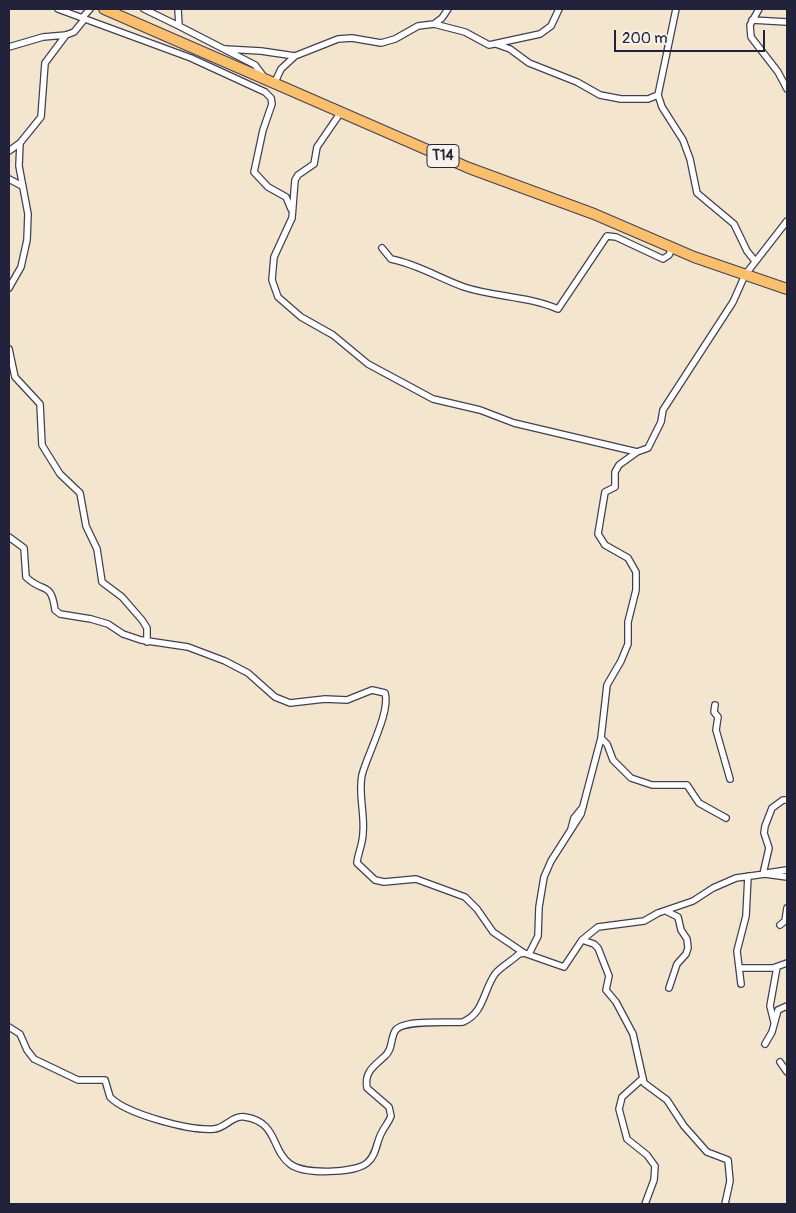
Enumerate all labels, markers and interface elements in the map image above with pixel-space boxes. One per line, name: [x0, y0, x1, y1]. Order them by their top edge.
scale bar: [616, 20, 767, 52]
text: 200 m: [622, 29, 667, 48]
road number: T14: [427, 144, 459, 168]

